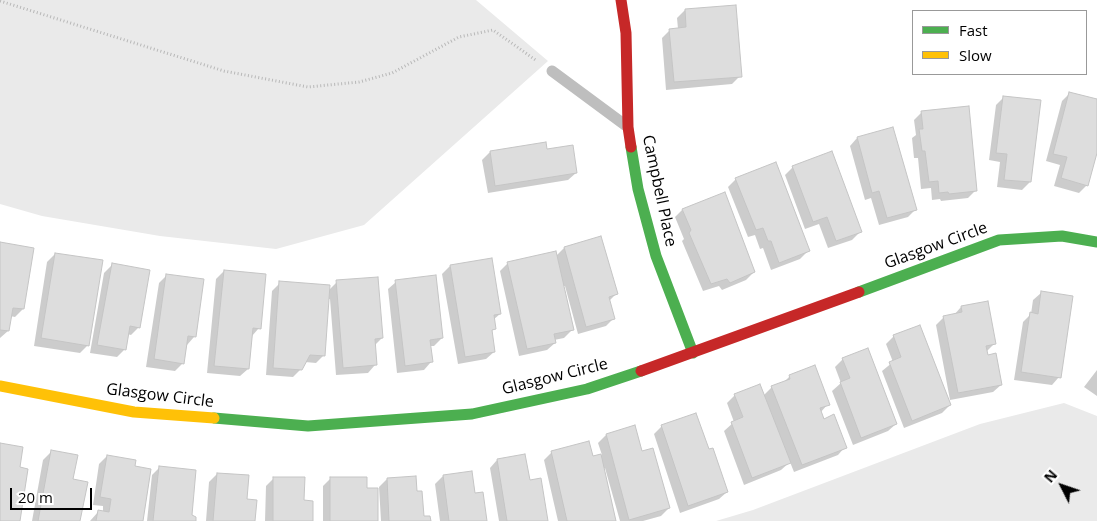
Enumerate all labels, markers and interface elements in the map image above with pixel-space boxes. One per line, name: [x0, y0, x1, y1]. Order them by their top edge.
legend: [912, 10, 1087, 75]
text: Fast: [959, 20, 988, 40]
text: Slow: [959, 45, 992, 65]
street label: Campbell Place: [638, 133, 680, 249]
street label: Glasgow Circle: [882, 218, 990, 274]
street label: Glasgow Circle: [500, 355, 610, 399]
street label: Glasgow Circle: [105, 380, 215, 412]
north arrow: [1037, 461, 1087, 511]
text: N: [1039, 465, 1061, 486]
scale bar: [12, 478, 95, 510]
text: 20 m: [18, 487, 53, 507]

